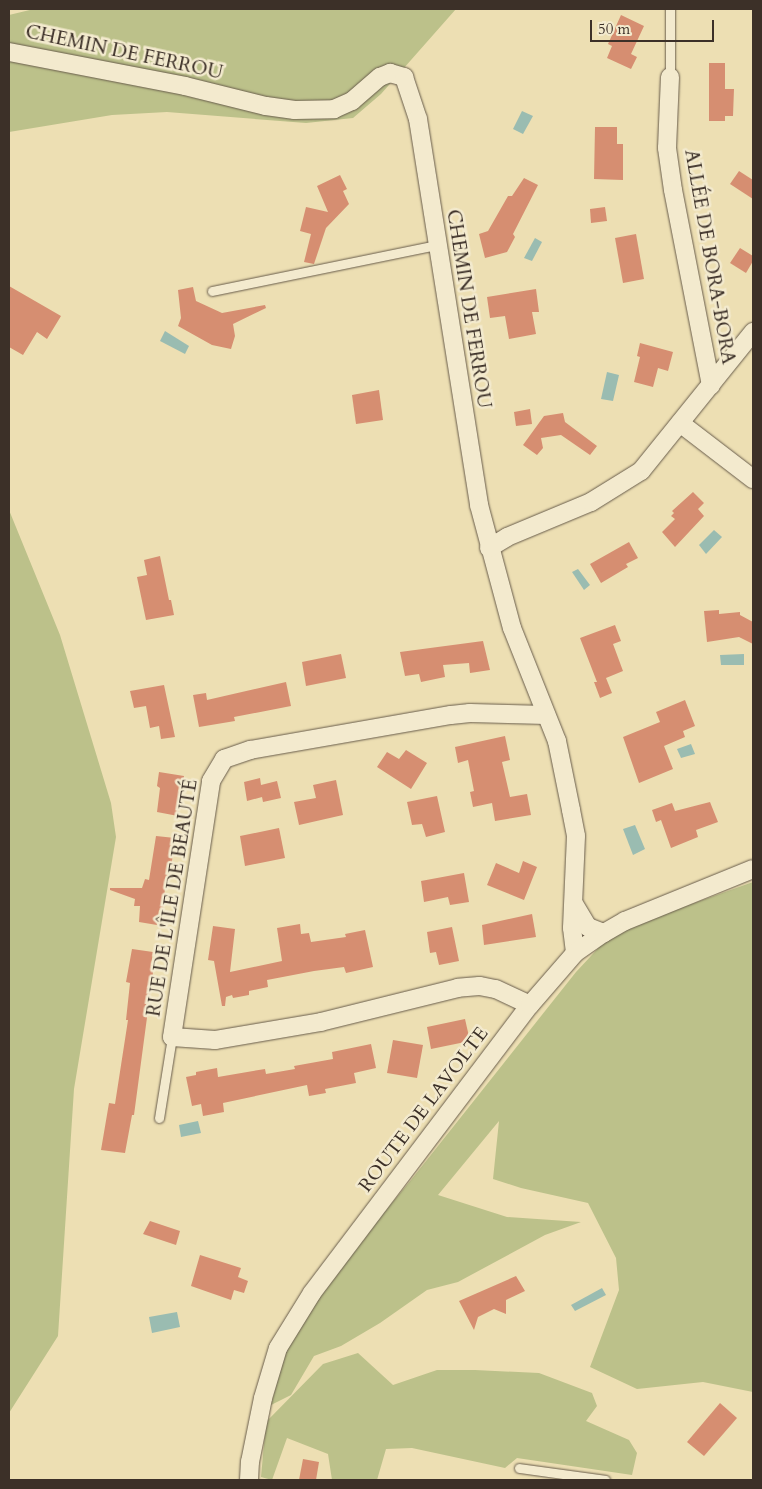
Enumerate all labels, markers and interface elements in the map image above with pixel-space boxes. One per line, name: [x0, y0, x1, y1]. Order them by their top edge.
scale bar: [592, 10, 716, 42]
text: 50 m: [598, 19, 630, 39]
street label: CHEMIN DE FERROU: [23, 21, 225, 85]
street label: ALLÉE DE BORA-BORA: [679, 148, 739, 366]
street label: CHEMIN DE FERROU: [441, 208, 495, 410]
street label: RUE DE L'ÎLE DE BEAUTÉ: [143, 778, 203, 1018]
street label: ROUTE DE LAVOLTE: [355, 1023, 493, 1197]

